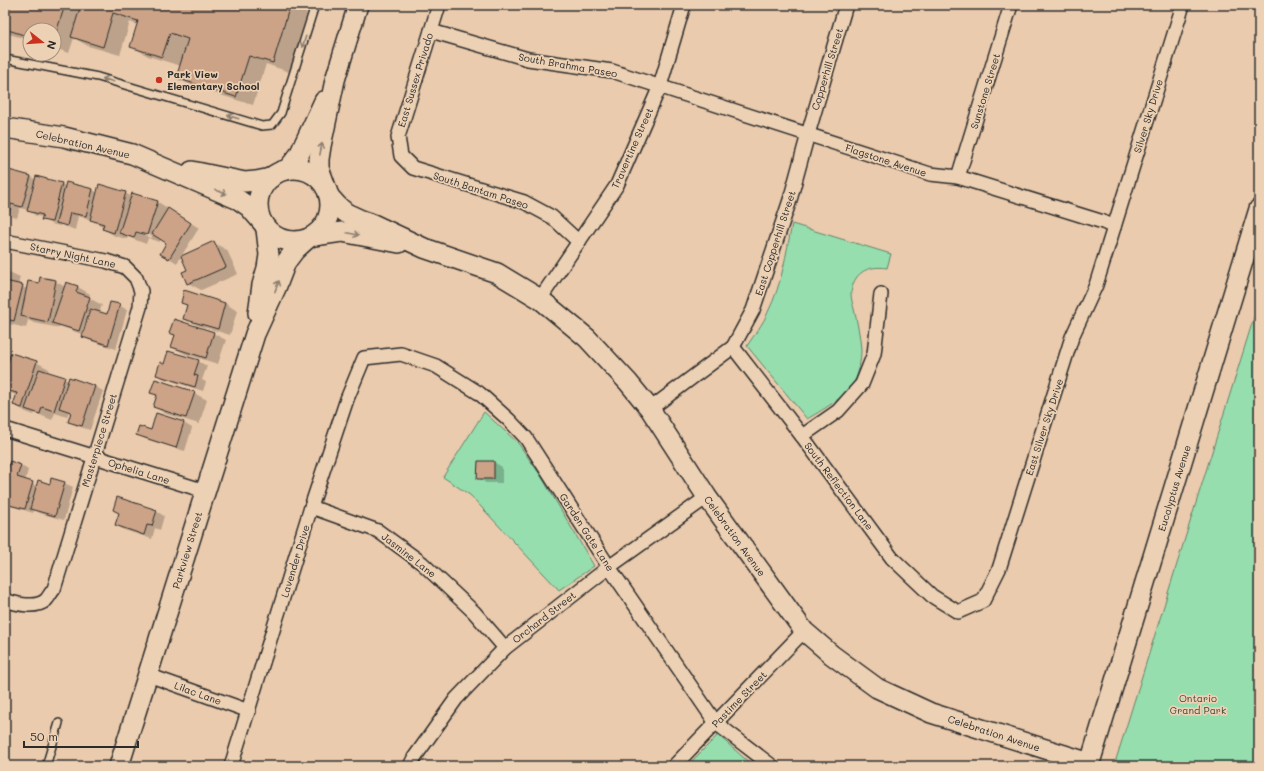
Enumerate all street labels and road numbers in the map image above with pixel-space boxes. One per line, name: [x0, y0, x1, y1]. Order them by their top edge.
street label: Copperhill Street: [808, 26, 846, 112]
street label: East Sussex Privado: [394, 31, 436, 129]
street label: South Brahma Paseo: [517, 49, 619, 81]
street label: Sunstone Street: [967, 51, 1003, 131]
street label: Silver Sky Drive: [1130, 77, 1166, 155]
street label: Travertine Street: [608, 105, 656, 191]
street label: Celebration Avenue: [34, 126, 132, 162]
street label: Flagstone Avenue: [843, 140, 929, 180]
street label: South Bantam Paseo: [432, 168, 530, 212]
street label: East Copperhill Street: [751, 189, 799, 297]
street label: Starry Night Lane: [29, 239, 117, 271]
street label: East Silver Sky Drive: [1022, 377, 1066, 477]
street label: Masterpiece Street: [78, 391, 120, 489]
street label: South Reflection Lane: [801, 439, 877, 533]
street label: Eucalyptus Avenue: [1154, 443, 1194, 533]
street label: Ophelia Lane: [106, 455, 172, 487]
street label: Garden Gate Lane: [556, 490, 618, 574]
street label: Celebration Avenue: [701, 493, 769, 579]
street label: Parkview Street: [169, 510, 205, 590]
street label: Lavender Drive: [277, 523, 313, 599]
street label: Jasmine Lane: [379, 529, 439, 581]
street label: Orchard Street: [509, 588, 579, 646]
street label: Pastime Street: [708, 668, 770, 730]
street label: Lilac Lane: [172, 678, 224, 708]
street label: Celebration Avenue: [946, 711, 1042, 755]

